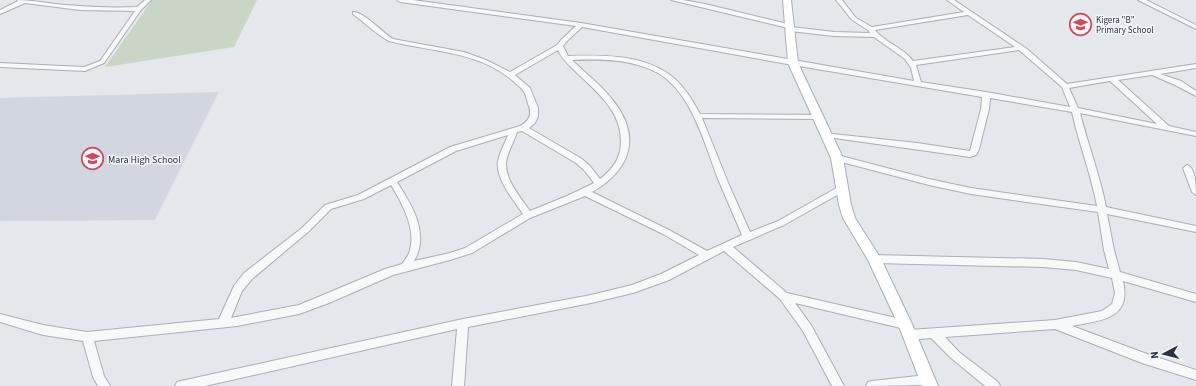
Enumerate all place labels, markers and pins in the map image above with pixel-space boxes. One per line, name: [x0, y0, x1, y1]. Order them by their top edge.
school or university icon: Kigera "B" Primary School: [1068, 12, 1094, 38]
place label: Kigera "B" Primary School: [1096, 14, 1154, 37]
school or university icon: Mara High School: [80, 146, 106, 172]
place label: Mara High School: [108, 153, 181, 167]

